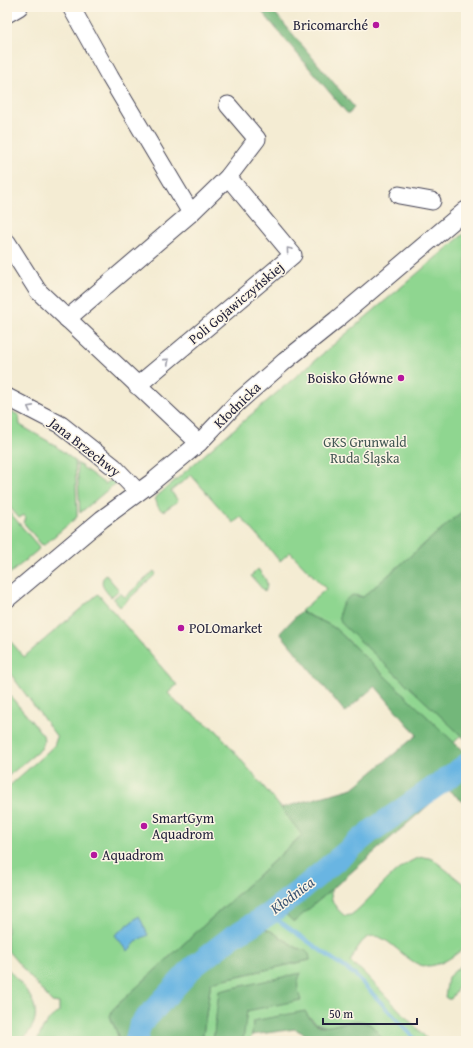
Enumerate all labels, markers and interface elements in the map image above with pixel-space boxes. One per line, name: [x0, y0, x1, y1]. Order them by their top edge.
place label: Bricomarché: [293, 15, 368, 35]
marker: Bricomarché: [371, 20, 381, 30]
one-way arrow: [287, 247, 294, 254]
street label: Poli Gojawiczyńskiej: [184, 257, 288, 349]
one-way arrow: [163, 359, 170, 366]
place label: Boisko Główne: [308, 368, 393, 388]
marker: Boisko Główne: [396, 373, 406, 383]
street label: Kłodnicka: [209, 377, 265, 433]
one-way arrow: [27, 406, 34, 413]
street label: Jana Brzechwy: [43, 411, 125, 481]
park label: GKS Grunwald Ruda Śląska: [323, 432, 407, 468]
place label: POLOmarket: [189, 618, 263, 638]
marker: POLOmarket: [176, 623, 186, 633]
place label: SmartGym Aquadrom: [152, 808, 215, 844]
marker: SmartGym Aquadrom: [139, 821, 149, 831]
place label: Aquadrom: [102, 845, 164, 865]
marker: Aquadrom: [89, 850, 99, 860]
water label: Kłodnica: [265, 871, 318, 919]
scale bar: [323, 1000, 417, 1026]
text: 50 m: [329, 1005, 353, 1022]

